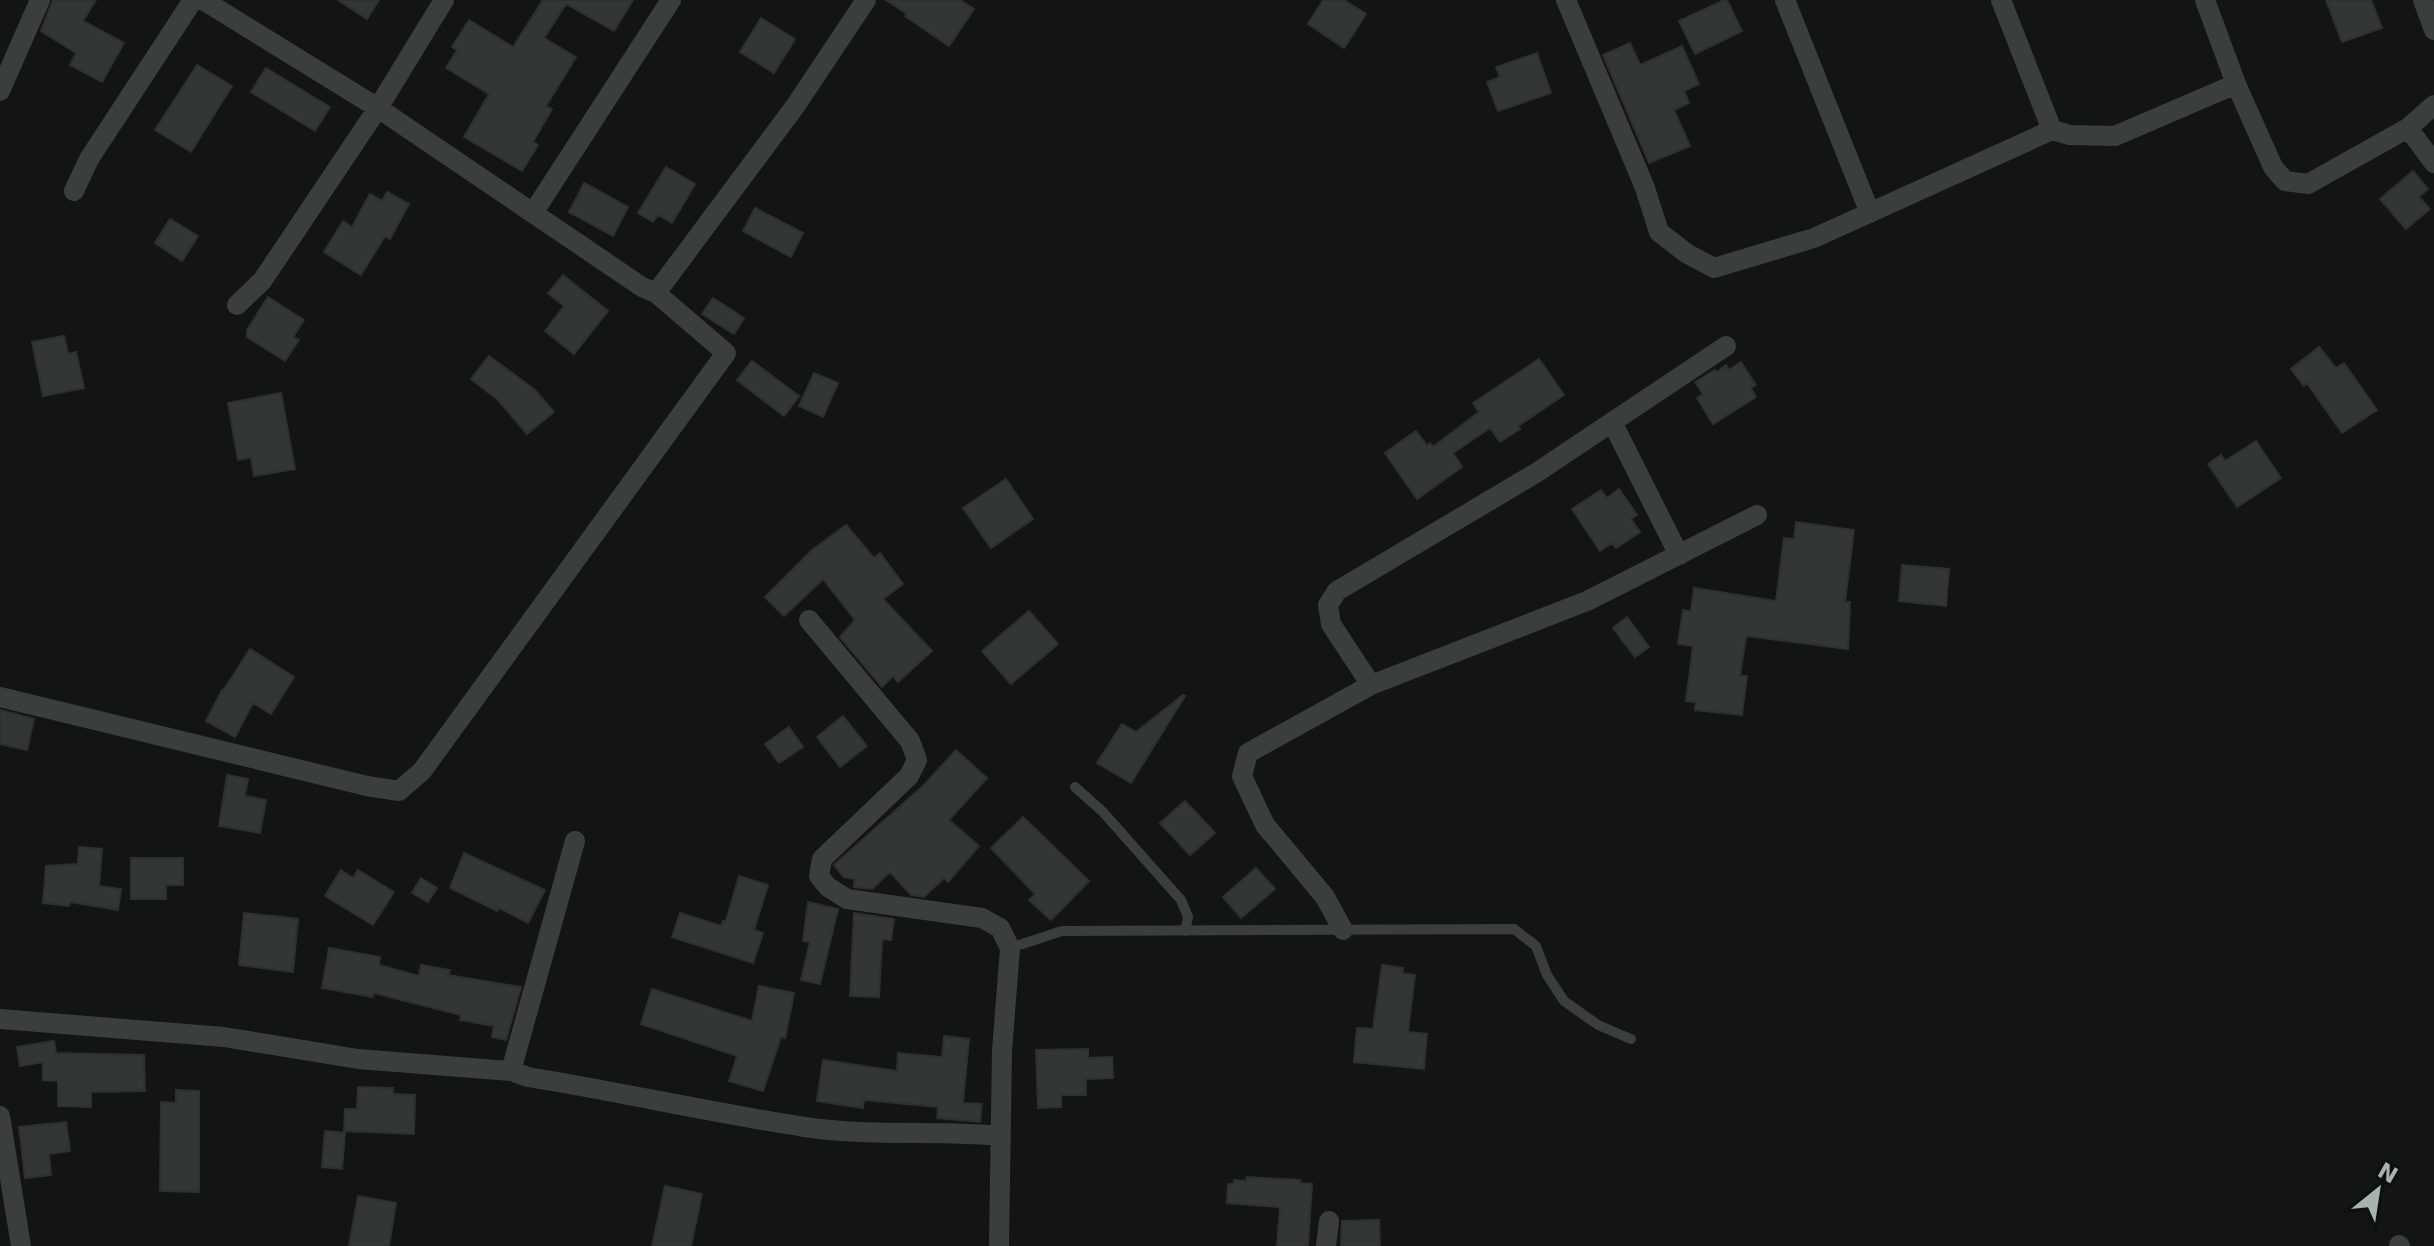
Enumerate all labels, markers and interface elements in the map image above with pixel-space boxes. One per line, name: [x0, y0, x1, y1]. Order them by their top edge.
north arrow: [2338, 1150, 2418, 1230]
text: N: [2374, 1158, 2402, 1189]

